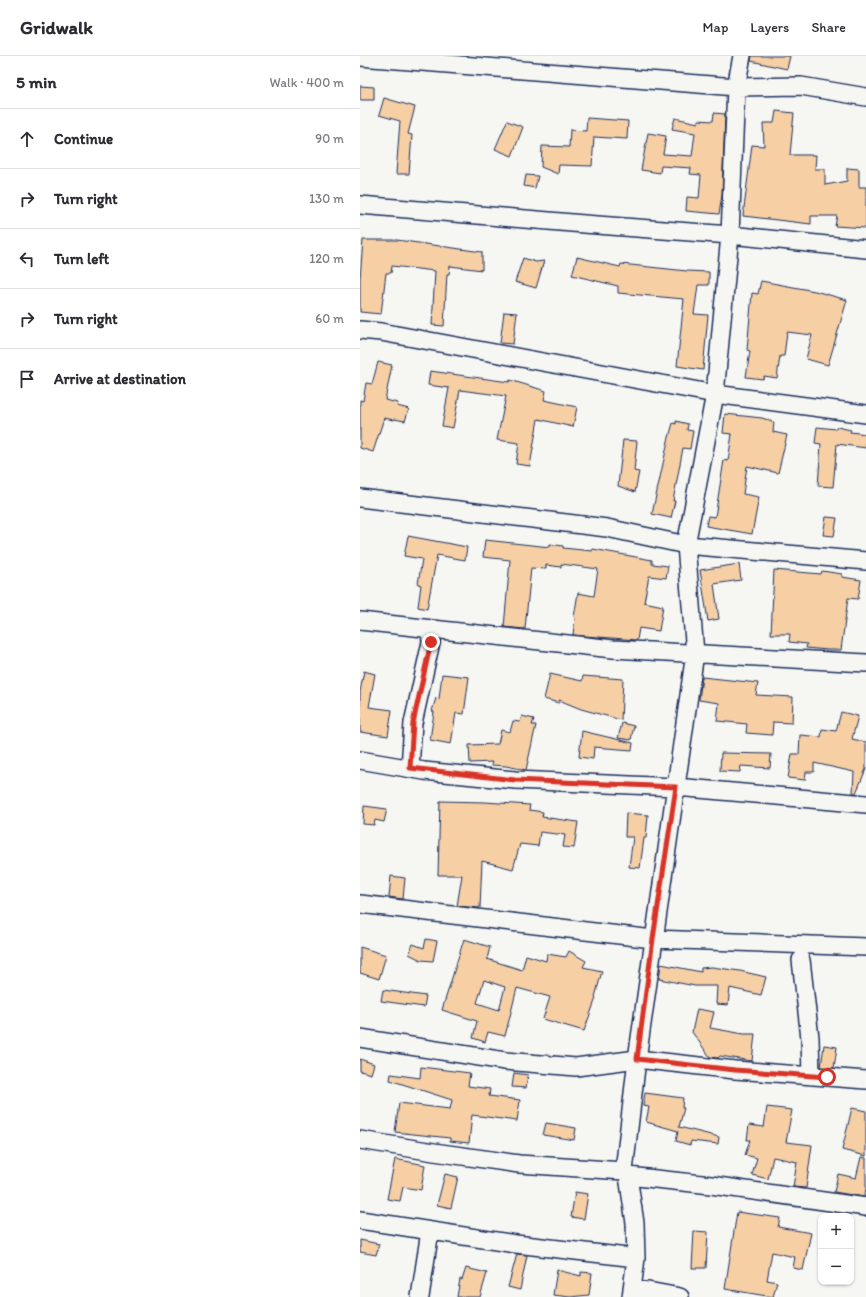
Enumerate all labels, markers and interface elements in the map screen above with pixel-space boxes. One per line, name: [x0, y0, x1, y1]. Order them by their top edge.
text: Gridwalk: [20, 16, 93, 39]
text: Map: [703, 19, 728, 36]
text: Layers: [750, 19, 789, 36]
text: Share: [811, 19, 846, 36]
text: 5 min: [16, 72, 56, 92]
text: Walk · 400 m: [270, 75, 344, 90]
icon: ahead: [16, 128, 38, 150]
text: Continue: [54, 130, 113, 148]
text: 90 m: [315, 131, 344, 146]
icon: right: [16, 188, 38, 210]
text: Turn right: [54, 190, 118, 208]
text: 130 m: [309, 191, 344, 206]
icon: left: [16, 248, 38, 270]
text: Turn left: [54, 250, 109, 268]
text: 120 m: [309, 251, 344, 266]
icon: right: [16, 308, 38, 330]
text: Turn right: [54, 310, 118, 328]
text: 60 m: [315, 311, 344, 326]
icon: arrive: [16, 368, 38, 390]
text: Arrive at destination: [54, 370, 186, 388]
route end: [422, 633, 440, 651]
route start: [818, 1068, 836, 1086]
map controls: [818, 1213, 854, 1285]
button: +: [818, 1213, 854, 1249]
button: −: [818, 1249, 854, 1285]

